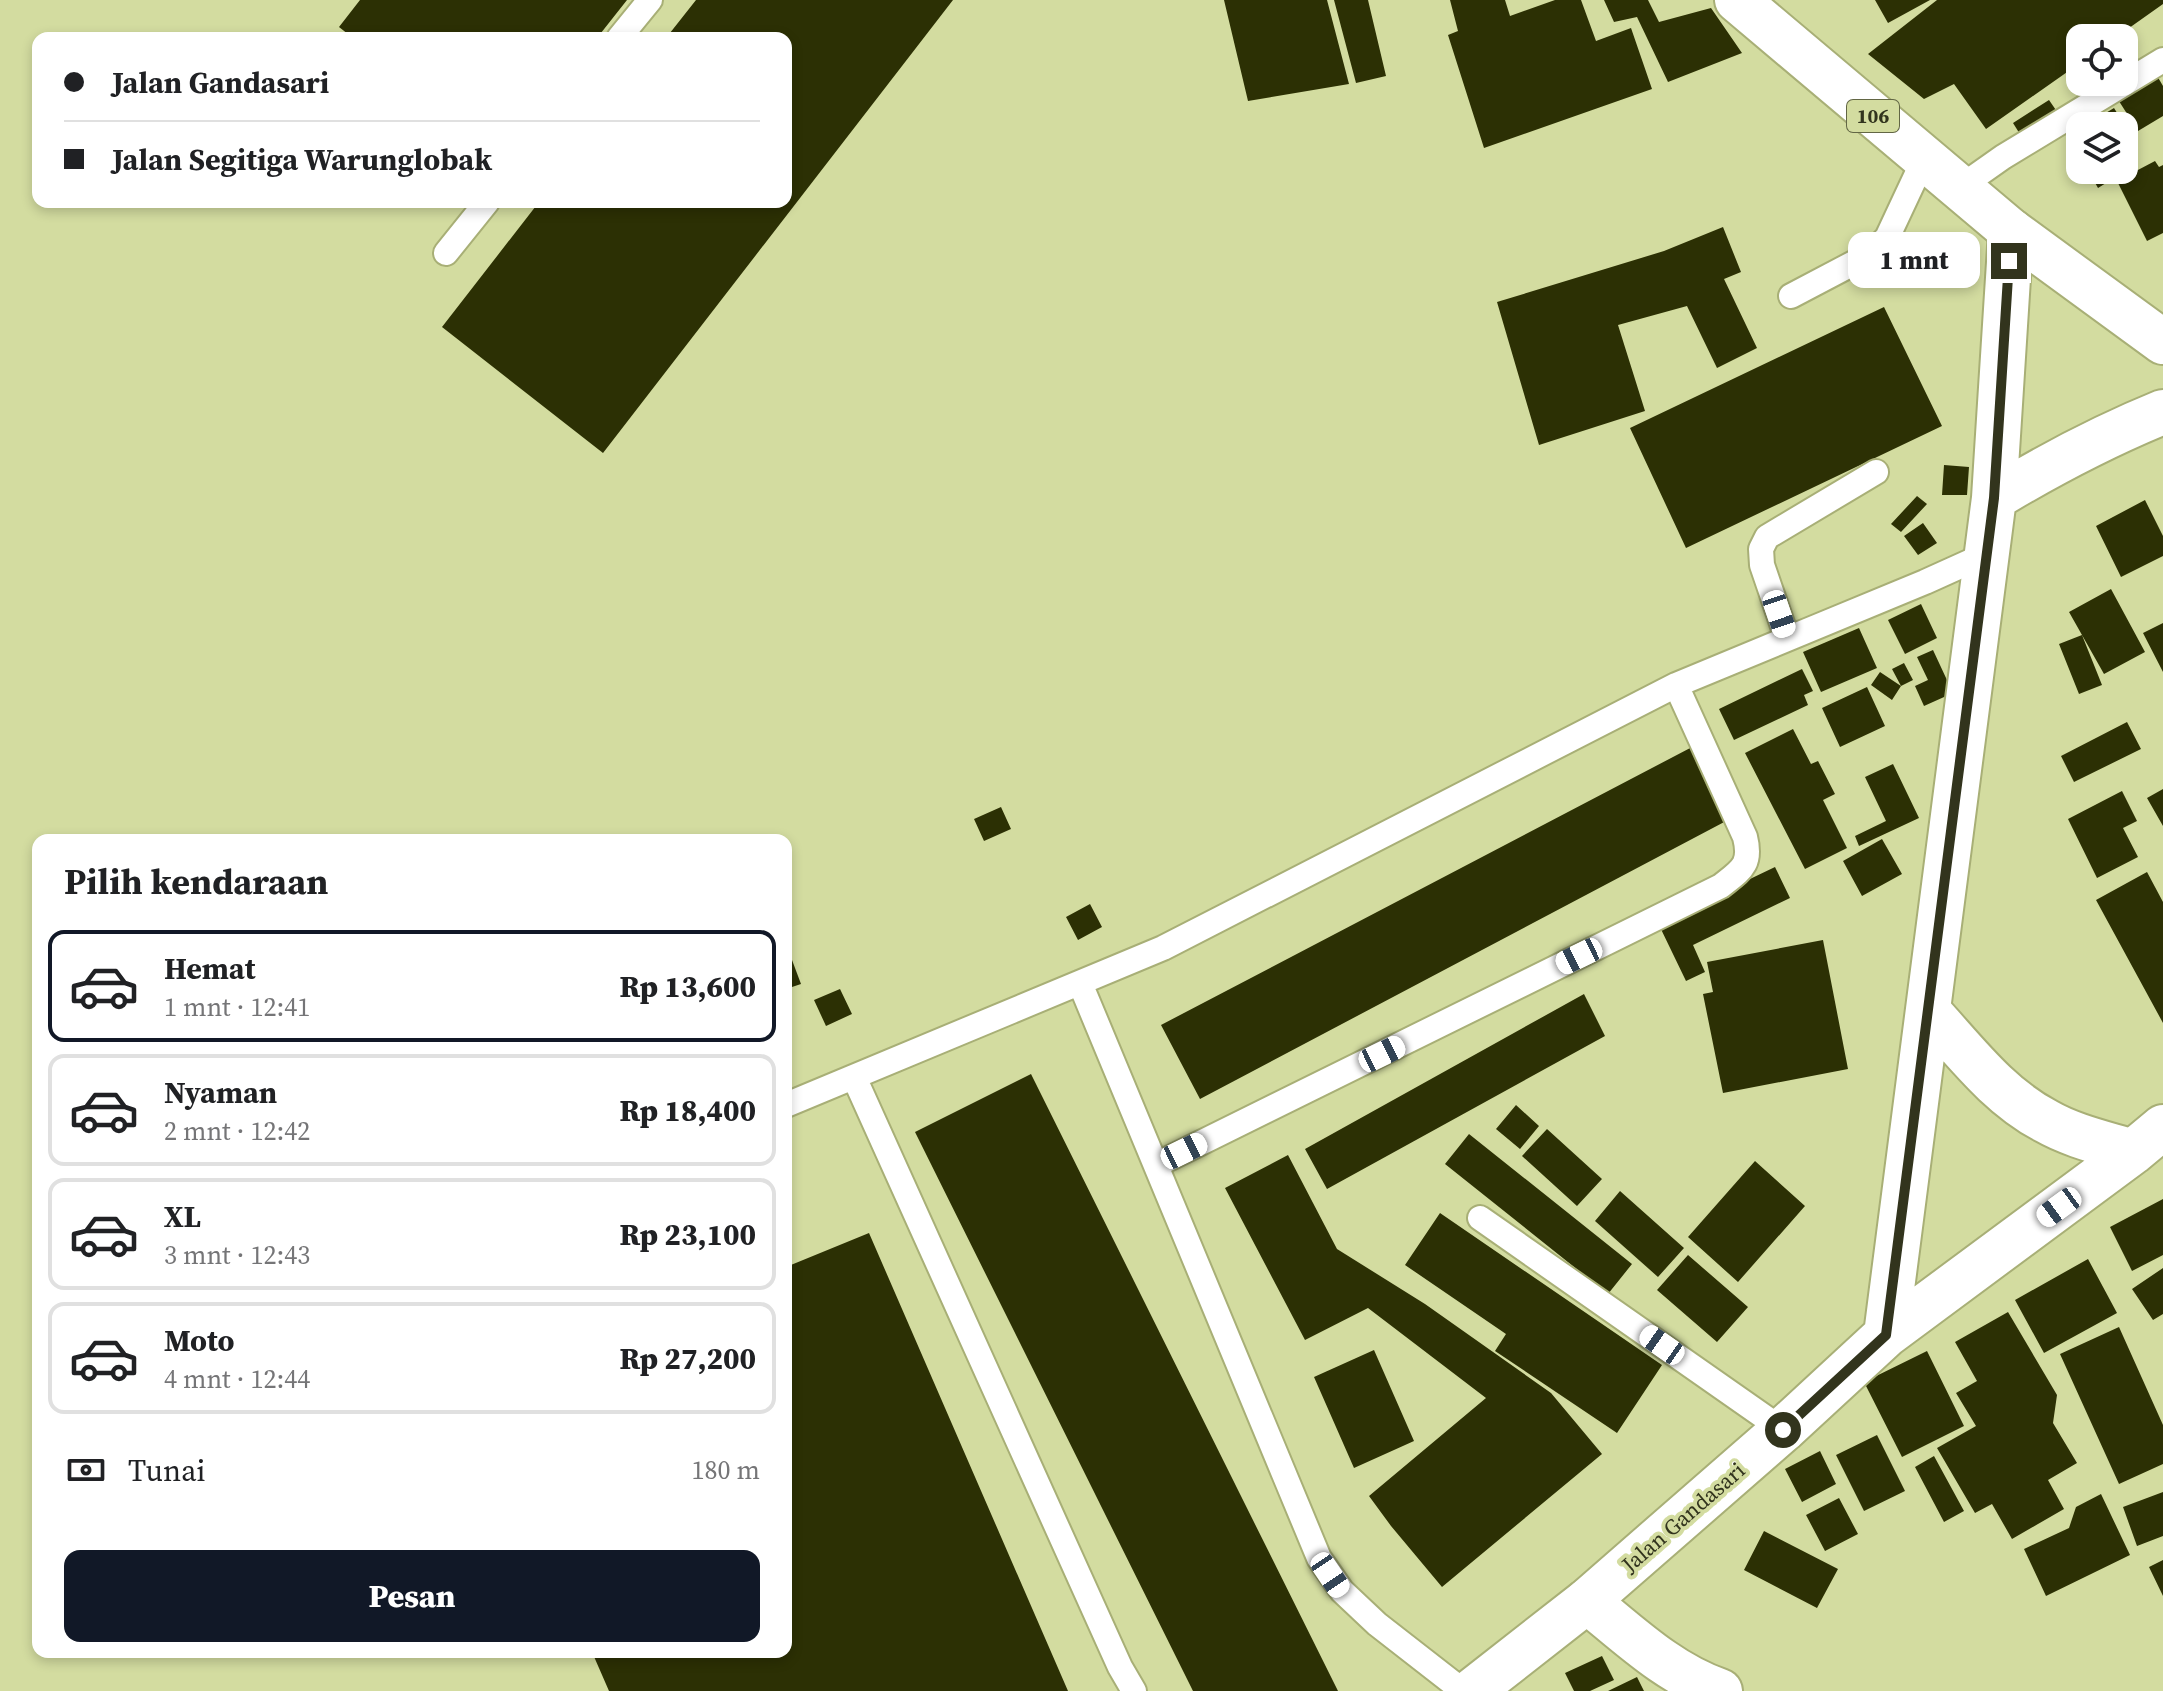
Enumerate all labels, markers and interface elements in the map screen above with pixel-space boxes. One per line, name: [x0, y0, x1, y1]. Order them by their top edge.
map controls: [2066, 24, 2138, 184]
button: locate: [2066, 24, 2138, 96]
text: Jalan Gandasari: [112, 62, 329, 103]
road number: 106: [1847, 100, 1899, 132]
button: layers: [2066, 112, 2138, 184]
text: Jalan Segitiga Warunglobak: [112, 139, 492, 180]
callout: 1 mnt: [1849, 233, 1981, 289]
text: 1 mnt: [1880, 242, 1948, 278]
route end: [1991, 243, 2027, 279]
car: [1760, 587, 1798, 641]
text: Pilih kendaraan: [64, 857, 328, 906]
car: [1552, 935, 1606, 977]
text: Hemat: [164, 948, 255, 989]
icon: car: [68, 950, 140, 1022]
text: Rp 13,600: [619, 966, 756, 1007]
text: 1 mnt · 12:41: [164, 989, 310, 1025]
car: [1355, 1033, 1409, 1075]
text: Nyaman: [164, 1072, 277, 1113]
icon: car: [68, 1074, 140, 1146]
text: Rp 18,400: [619, 1090, 756, 1131]
text: 2 mnt · 12:42: [164, 1113, 310, 1149]
car: [1157, 1130, 1211, 1172]
car: [2033, 1183, 2085, 1231]
text: XL: [164, 1196, 201, 1237]
icon: car: [68, 1198, 140, 1270]
text: Rp 23,100: [619, 1214, 756, 1255]
text: 3 mnt · 12:43: [164, 1237, 310, 1273]
text: Moto: [164, 1320, 235, 1361]
car: [1635, 1321, 1689, 1369]
icon: car: [68, 1322, 140, 1394]
text: Rp 27,200: [619, 1338, 756, 1379]
text: 4 mnt · 12:44: [164, 1361, 310, 1397]
route start: [1765, 1412, 1801, 1448]
icon: cash: [64, 1448, 108, 1492]
text: Tunai: [128, 1450, 205, 1491]
text: 180 m: [692, 1452, 760, 1488]
street label: Jalan Gandasari: [1614, 1455, 1751, 1580]
car: [1307, 1548, 1353, 1602]
button: Pesan: [64, 1550, 760, 1642]

